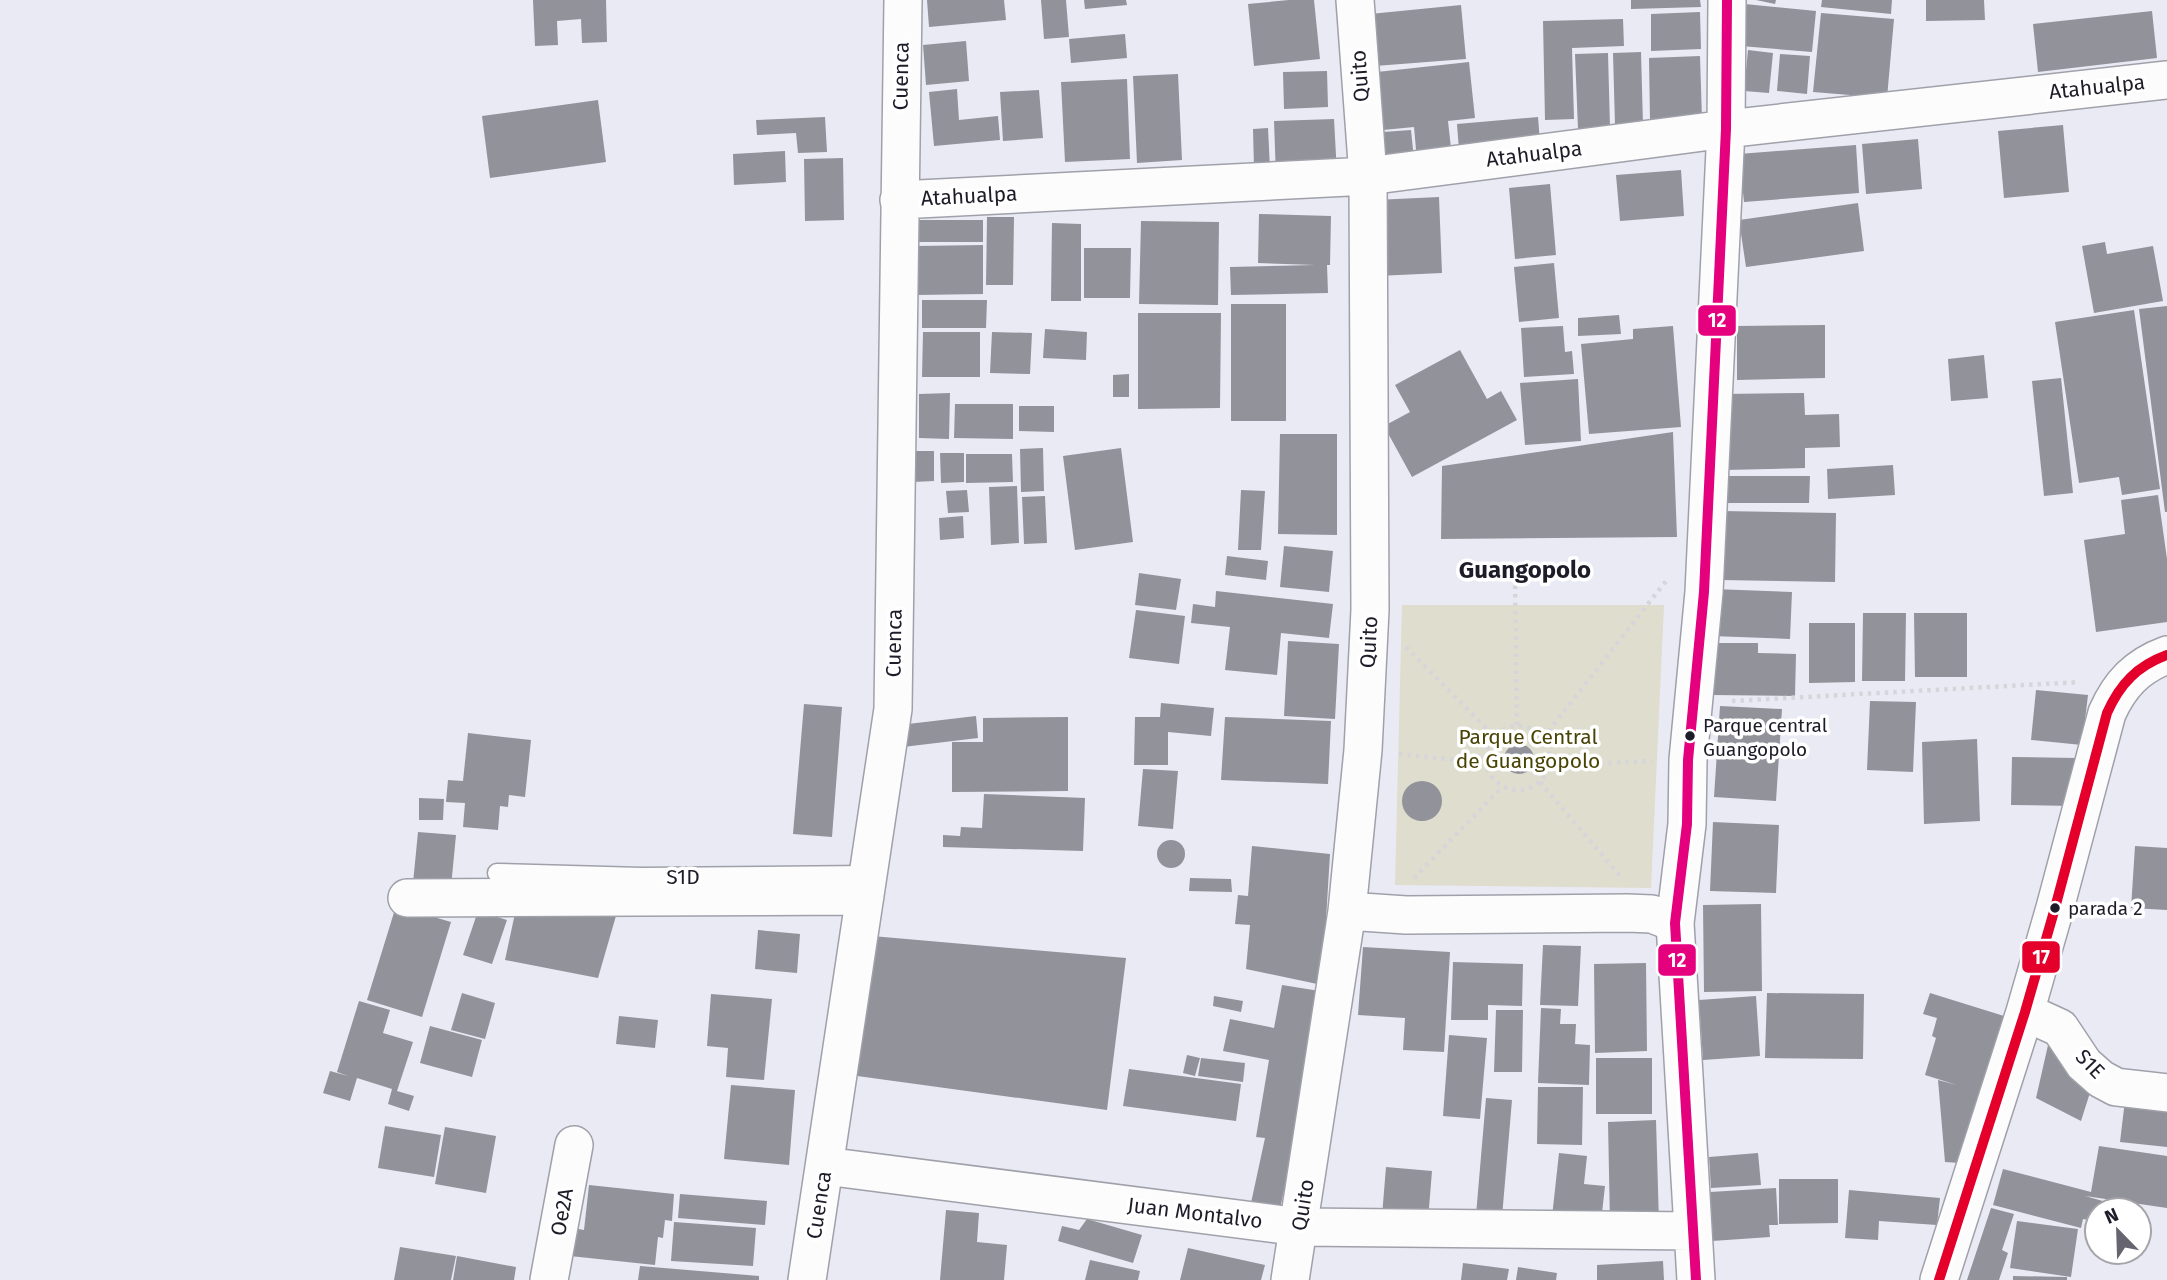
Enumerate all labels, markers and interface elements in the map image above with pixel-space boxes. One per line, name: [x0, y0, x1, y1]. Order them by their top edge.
street label: Cuenca: [887, 41, 915, 111]
street label: Quito: [1345, 49, 1375, 103]
street label: Atahualpa: [2048, 69, 2146, 105]
street label: Atahualpa: [1485, 135, 1583, 173]
street label: Atahualpa: [920, 180, 1018, 212]
line badge: 12: [1697, 304, 1737, 337]
text: 12: [1708, 309, 1726, 332]
district label: Guangopolo: [1459, 556, 1591, 584]
street label: Cuenca: [880, 608, 908, 678]
street label: Quito: [1355, 615, 1383, 669]
place label: Parque central Guangopolo: [1703, 714, 1828, 761]
park label: Parque Central de Guangopolo: [1456, 724, 1600, 774]
marker: Parque central Guangopolo: [1683, 729, 1697, 743]
street label: S1D: [666, 864, 700, 890]
place label: parada 2: [2068, 897, 2143, 920]
marker: parada 2: [2048, 901, 2062, 915]
line badge: 17: [2021, 940, 2061, 974]
line badge: 12: [1657, 943, 1697, 977]
text: 17: [2032, 946, 2050, 969]
text: 12: [1668, 949, 1686, 972]
street label: S1E: [2070, 1044, 2110, 1084]
street label: Cuenca: [801, 1169, 837, 1241]
street label: Quito: [1286, 1177, 1320, 1233]
street label: Oe2A: [545, 1186, 579, 1238]
street label: Juan Montalvo: [1126, 1192, 1264, 1234]
north arrow: [2083, 1196, 2153, 1266]
text: N: [2101, 1203, 2122, 1229]

